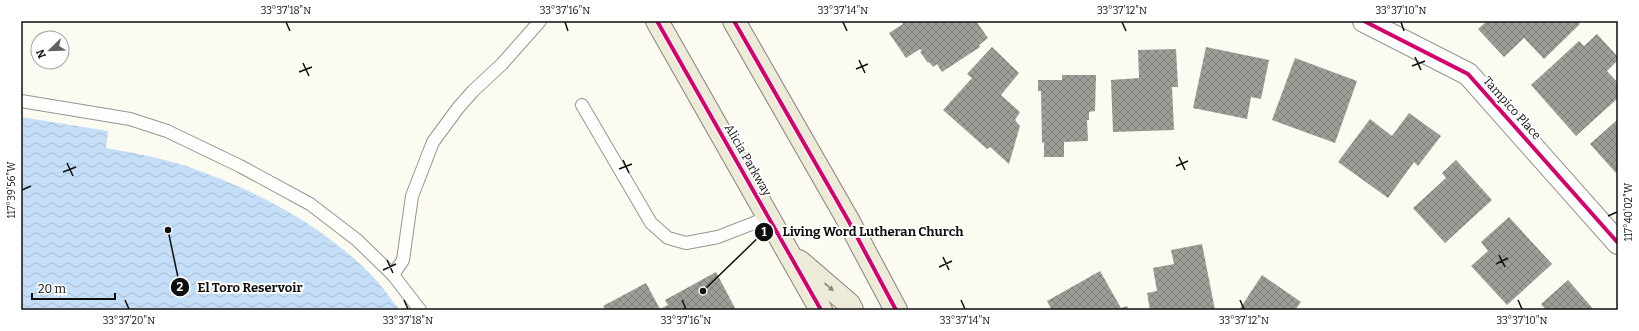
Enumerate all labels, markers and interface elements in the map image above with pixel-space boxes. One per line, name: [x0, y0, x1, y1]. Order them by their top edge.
text: 33°37'18"N: [261, 5, 311, 17]
text: 33°37'16"N: [540, 5, 590, 17]
text: 33°37'14"N: [818, 5, 868, 17]
text: 33°37'12"N: [1097, 5, 1147, 17]
text: 33°37'10"N: [1376, 5, 1427, 17]
north arrow: [30, 30, 70, 70]
text: N: [33, 47, 49, 60]
street label: Tampico Place: [1480, 74, 1544, 142]
street label: Alicia Parkway: [722, 122, 775, 199]
text: 117°39'56"W: [6, 161, 18, 218]
text: 117°40'02"W: [1623, 182, 1635, 241]
callout: Living Word Lutheran Church: [754, 219, 971, 244]
text: Living Word Lutheran Church: [783, 224, 964, 239]
text: 1: [761, 225, 767, 239]
callout: El Toro Reservoir: [170, 274, 311, 299]
scale bar: [32, 275, 115, 301]
text: 2: [177, 280, 184, 294]
text: El Toro Reservoir: [197, 280, 303, 295]
text: 20 m: [38, 282, 67, 296]
one-way arrow: [825, 282, 834, 291]
text: 33°37'20"N: [103, 315, 155, 327]
text: 33°37'18"N: [383, 315, 433, 327]
text: 33°37'16"N: [661, 315, 711, 327]
text: 33°37'14"N: [940, 315, 990, 327]
text: 33°37'12"N: [1219, 315, 1269, 327]
text: 33°37'10"N: [1497, 315, 1548, 327]

